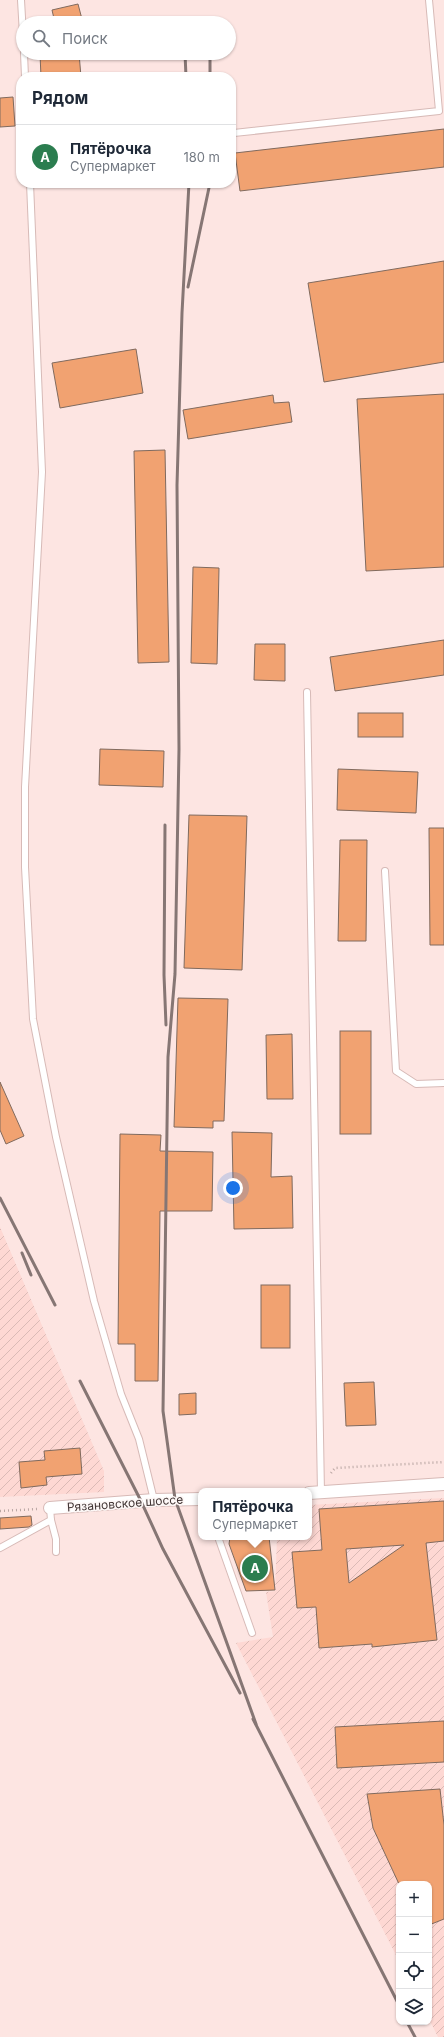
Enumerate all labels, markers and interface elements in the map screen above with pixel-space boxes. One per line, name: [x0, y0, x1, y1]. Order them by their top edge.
search box: [16, 16, 236, 60]
icon: search: [30, 27, 52, 49]
text: Поиск: [62, 29, 108, 48]
text: Рядом: [32, 88, 88, 108]
text: Пятёрочка: [70, 139, 151, 158]
text: A: [40, 149, 50, 165]
text: 180 m: [183, 149, 220, 165]
text: Супермаркет: [70, 158, 156, 174]
your location: [223, 1178, 243, 1198]
popup: [198, 1488, 312, 1540]
street label: Рязановское шоссе: [66, 1491, 184, 1515]
text: Пятёрочка: [212, 1497, 294, 1516]
text: Супермаркет: [212, 1516, 298, 1532]
pin: A: [242, 1553, 268, 1583]
map controls: [396, 1881, 432, 2025]
button: +: [396, 1881, 432, 1917]
button: −: [396, 1917, 432, 1953]
button: locate: [396, 1953, 432, 1989]
button: layers: [396, 1989, 432, 2025]

